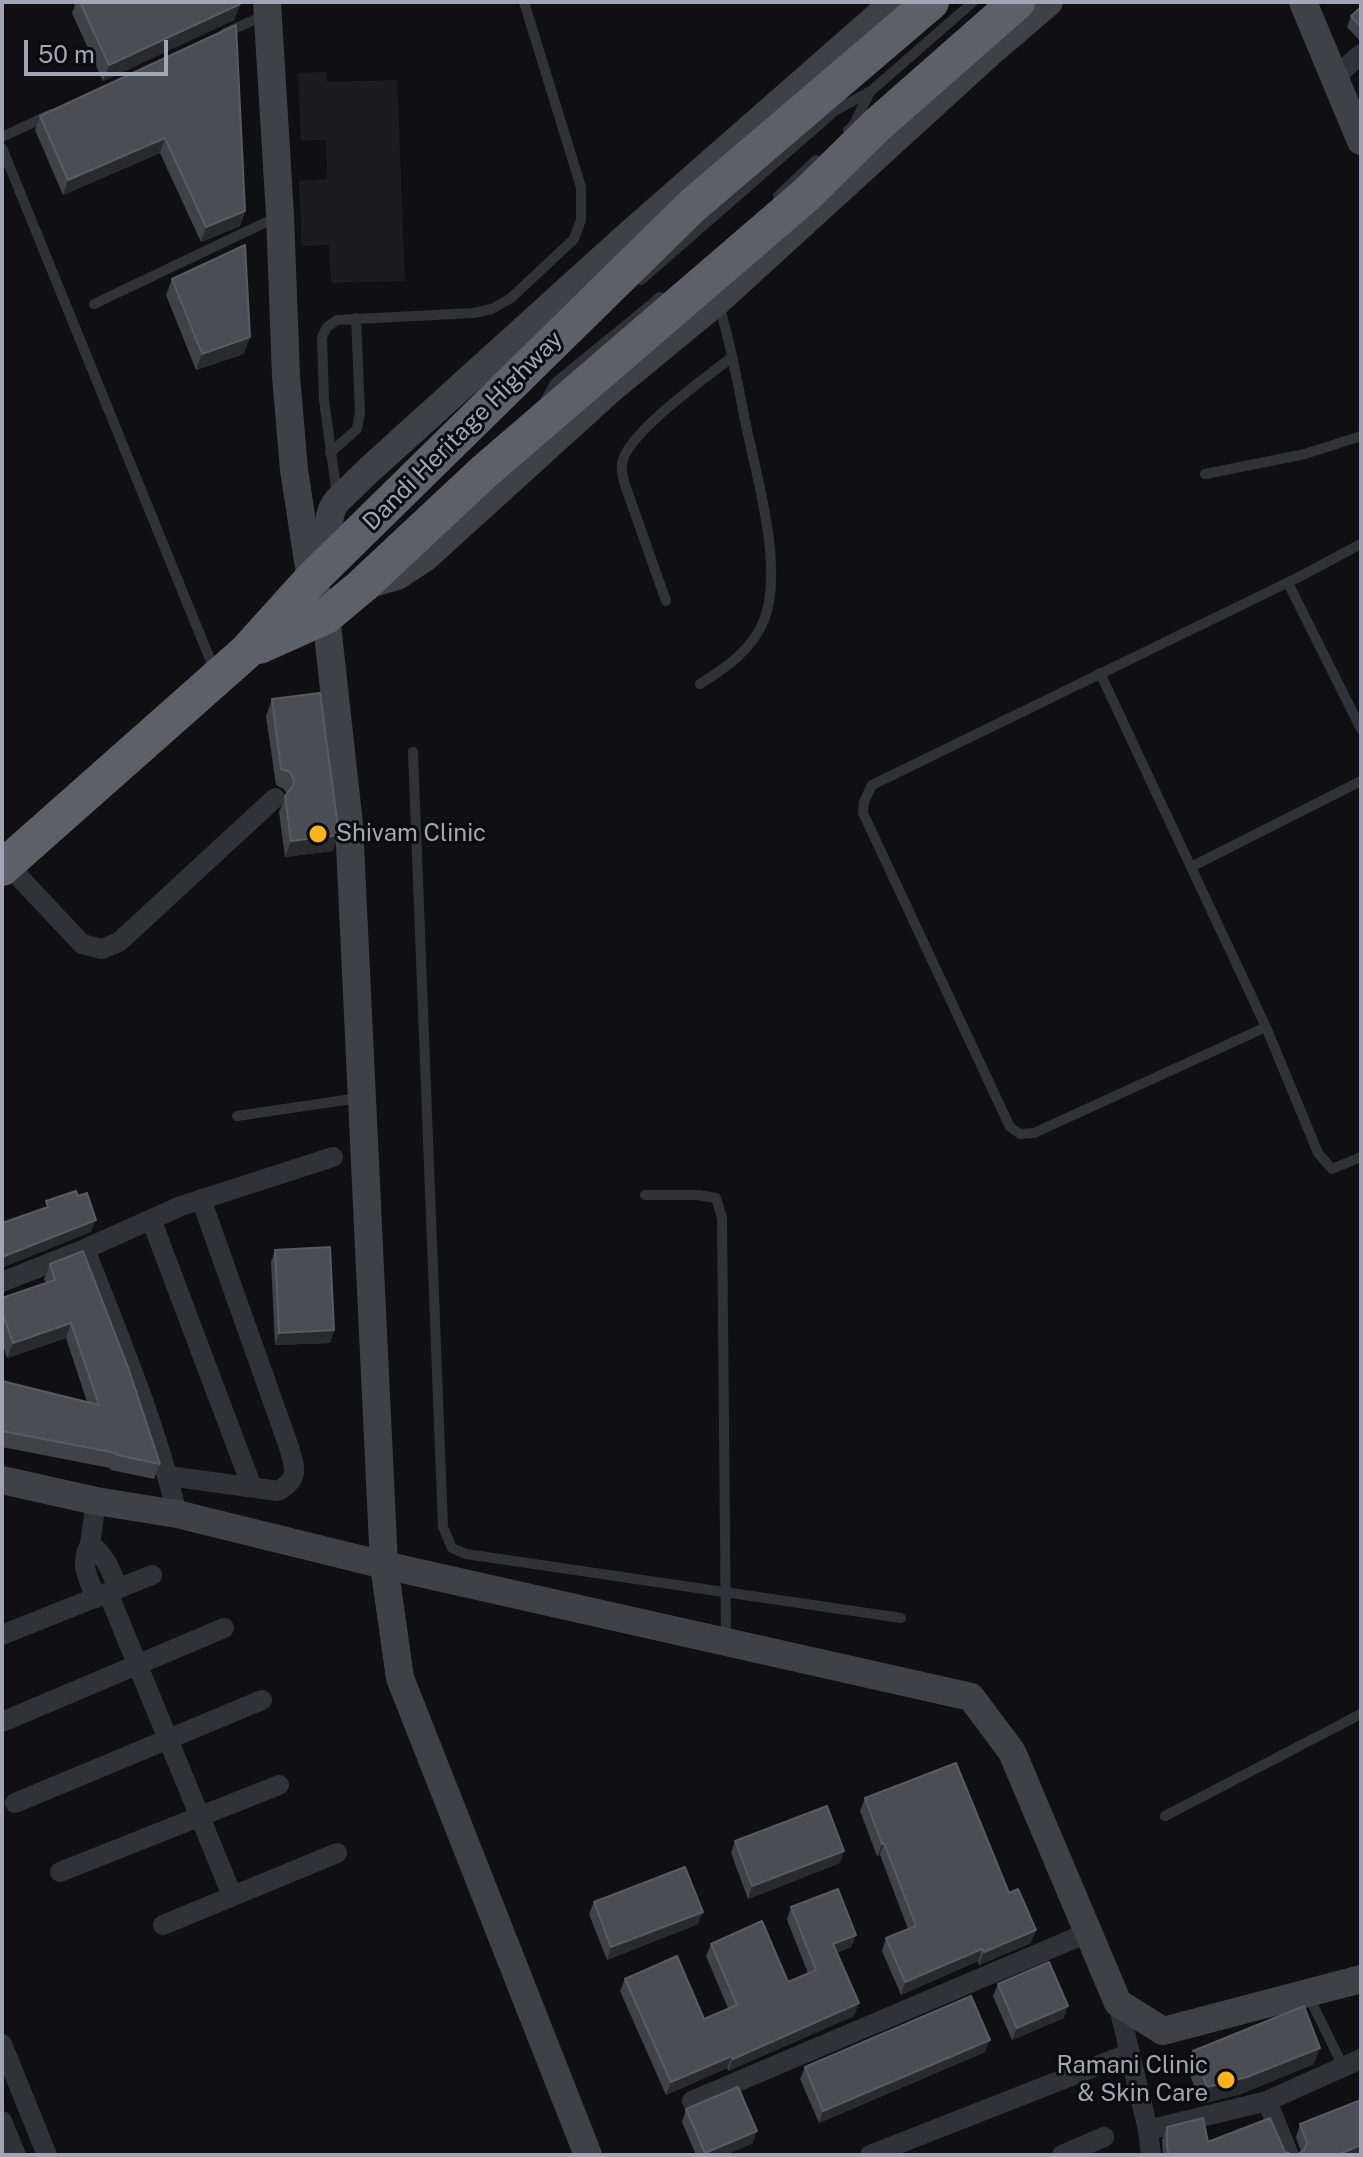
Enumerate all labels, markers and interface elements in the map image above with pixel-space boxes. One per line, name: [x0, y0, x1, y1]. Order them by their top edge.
scale bar: [28, 24, 172, 74]
text: 50 m: [38, 40, 95, 68]
street label: Dandi Heritage Highway: [357, 325, 569, 537]
place label: Shivam Clinic: [336, 820, 486, 848]
marker: Shivam Clinic: [307, 823, 329, 845]
place label: Ramani Clinic & Skin Care: [1057, 2052, 1208, 2108]
marker: Ramani Clinic & Skin Care: [1215, 2069, 1237, 2091]

